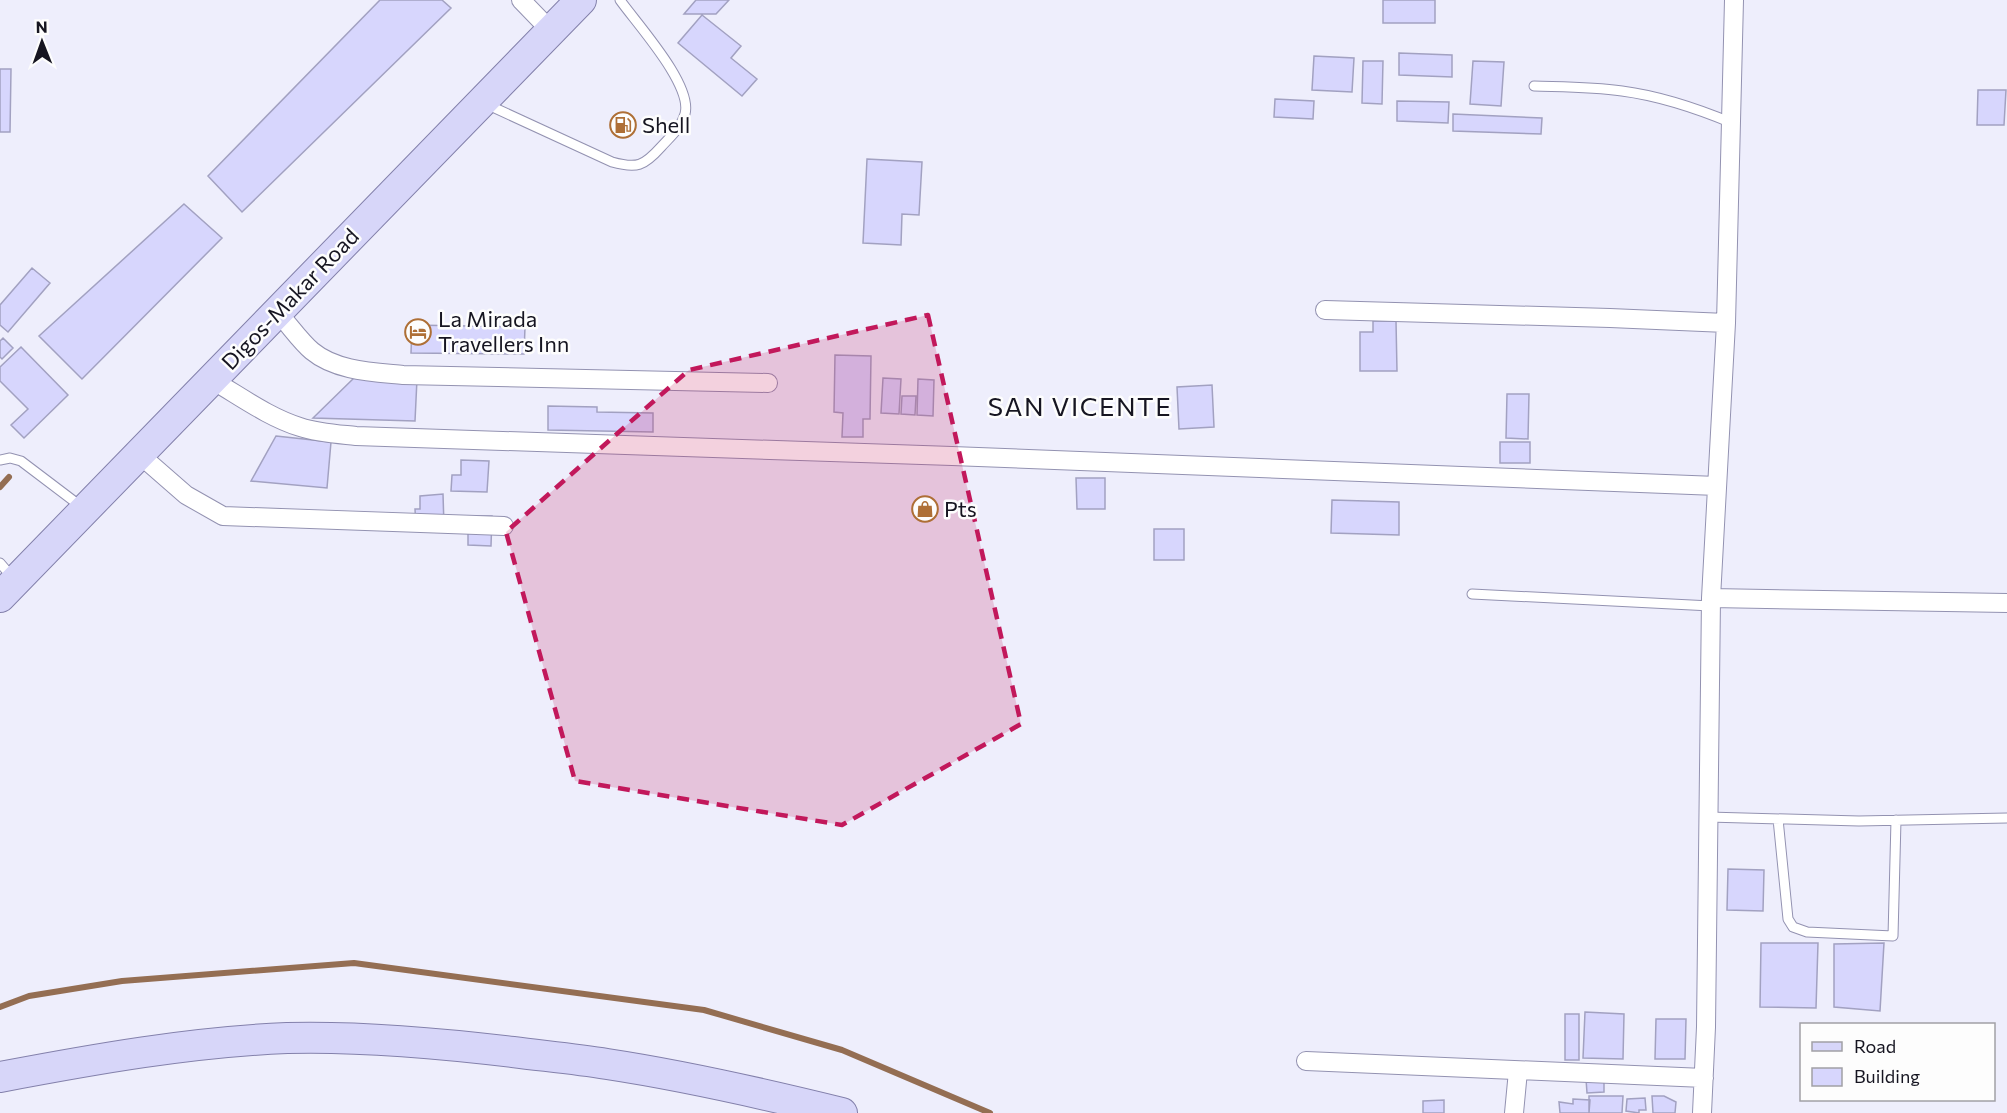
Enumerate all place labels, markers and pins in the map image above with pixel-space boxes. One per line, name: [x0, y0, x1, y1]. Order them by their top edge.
fuel station icon: Shell: [608, 110, 638, 140]
place label: Shell: [642, 111, 690, 138]
place label: La Mirada Travellers Inn: [438, 305, 569, 357]
hotel icon: La Mirada Travellers Inn: [403, 317, 433, 347]
shop icon: Pts: [910, 494, 940, 524]
place label: Pts: [944, 495, 977, 522]

